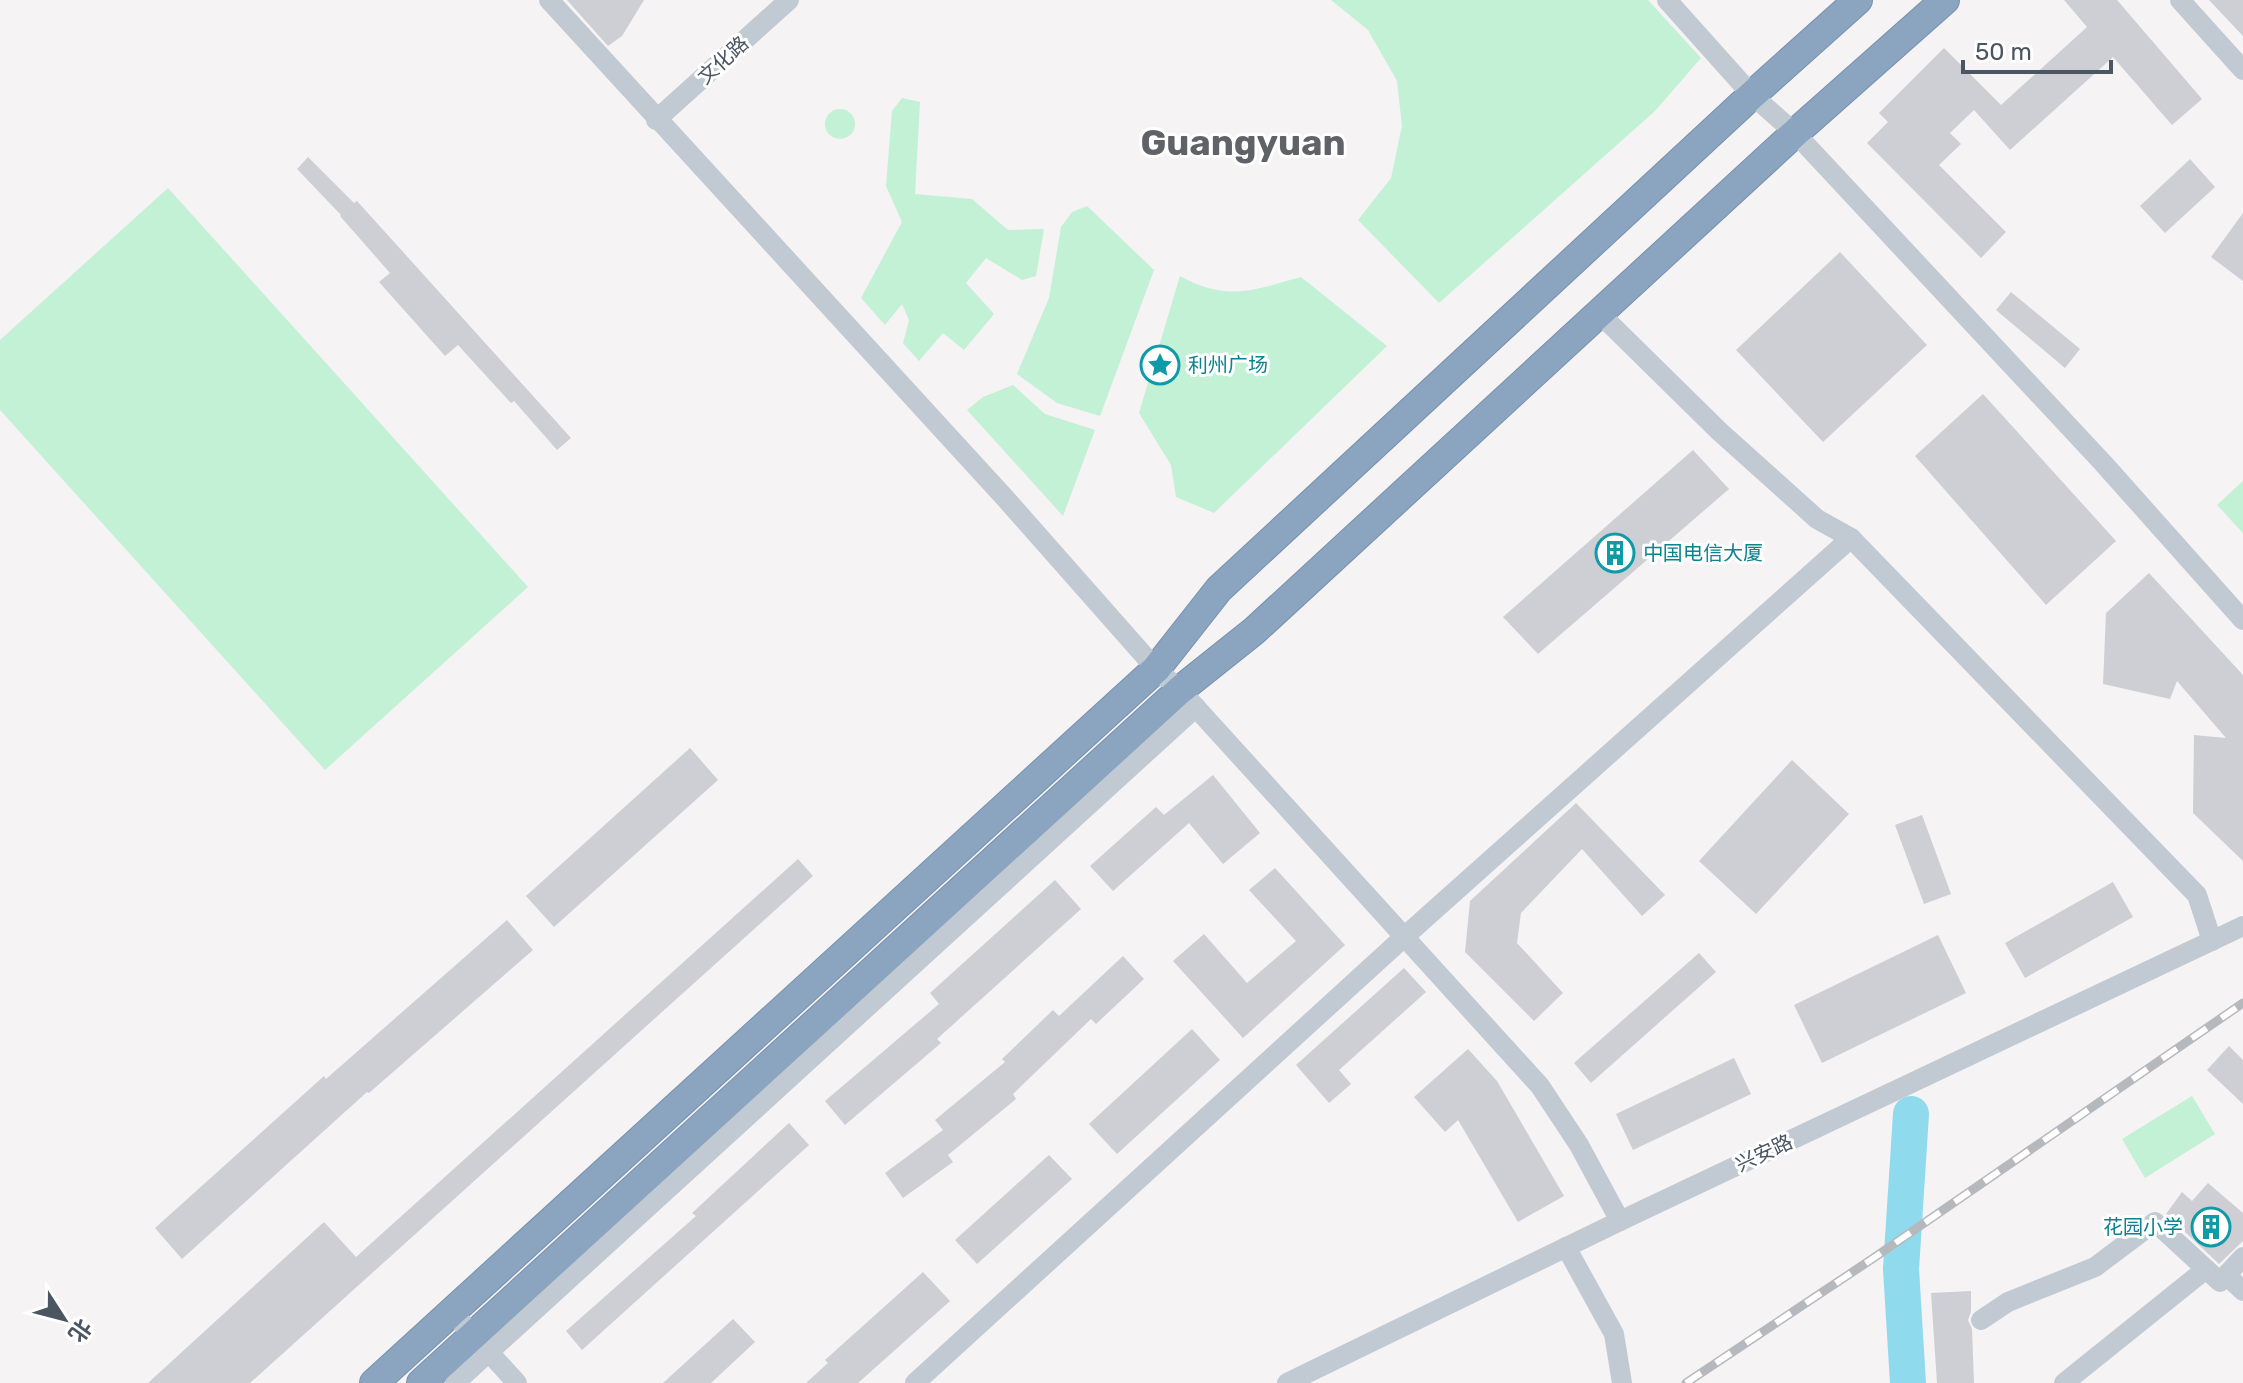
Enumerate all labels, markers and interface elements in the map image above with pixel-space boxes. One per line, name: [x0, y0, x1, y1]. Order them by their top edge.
scale bar: [1963, 24, 2111, 74]
street label: 文化路: [693, 31, 753, 89]
text: 50 m: [1975, 38, 2032, 66]
district label: Guangyuan: [1140, 121, 1346, 164]
place icon: 利州广场: [1139, 344, 1181, 386]
place label: 利州广场: [1188, 353, 1268, 377]
building icon: 中国电信大厦: [1594, 532, 1636, 574]
place label: 中国电信大厦: [1643, 541, 1763, 565]
street label: 兴安路: [1732, 1129, 1796, 1177]
building icon: 花园小学: [2190, 1206, 2232, 1248]
place label: 花园小学: [2103, 1215, 2183, 1239]
north arrow: [24, 1279, 104, 1359]
text: 北: [62, 1314, 97, 1347]

